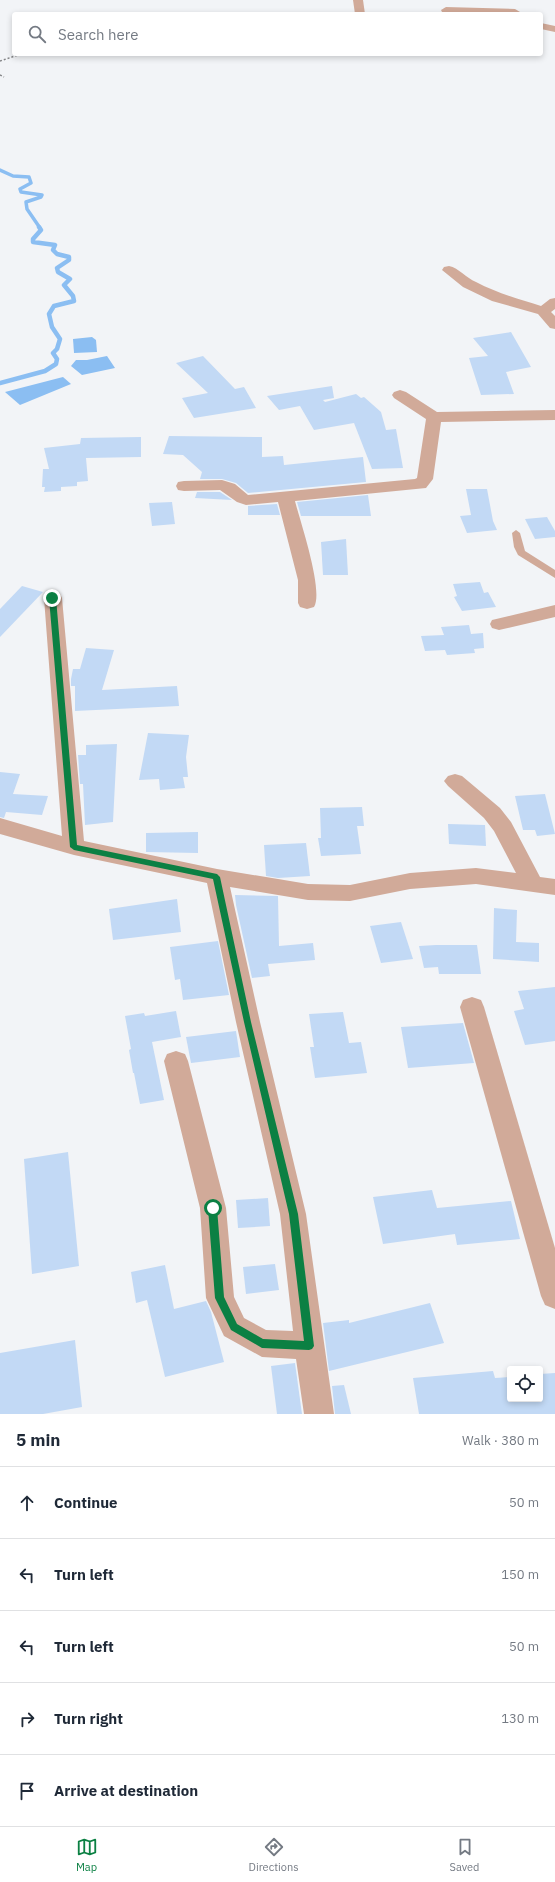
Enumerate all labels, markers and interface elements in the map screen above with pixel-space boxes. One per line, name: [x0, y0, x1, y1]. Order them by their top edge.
search box: [12, 12, 543, 56]
icon: search: [26, 23, 48, 45]
text: Search here: [58, 25, 138, 44]
route end: [43, 589, 61, 607]
route start: [204, 1199, 222, 1217]
map controls: [507, 1366, 543, 1402]
button: locate: [507, 1366, 543, 1402]
text: 5 min: [16, 1429, 60, 1451]
text: Walk · 380 m: [462, 1432, 539, 1449]
icon: ahead: [16, 1492, 38, 1514]
text: Continue: [54, 1493, 118, 1512]
text: 50 m: [509, 1494, 539, 1511]
icon: left: [16, 1564, 38, 1586]
text: Turn left: [54, 1565, 114, 1584]
text: 150 m: [501, 1566, 539, 1583]
icon: left: [16, 1636, 38, 1658]
text: Turn left: [54, 1637, 114, 1656]
text: 50 m: [509, 1638, 539, 1655]
icon: right: [16, 1708, 38, 1730]
text: Turn right: [54, 1709, 123, 1728]
text: 130 m: [501, 1710, 539, 1727]
icon: arrive: [16, 1780, 38, 1802]
text: Arrive at destination: [54, 1781, 198, 1800]
tab: Map: [76, 1836, 98, 1874]
tab: Directions: [249, 1836, 299, 1874]
tab: Saved: [450, 1836, 479, 1874]

